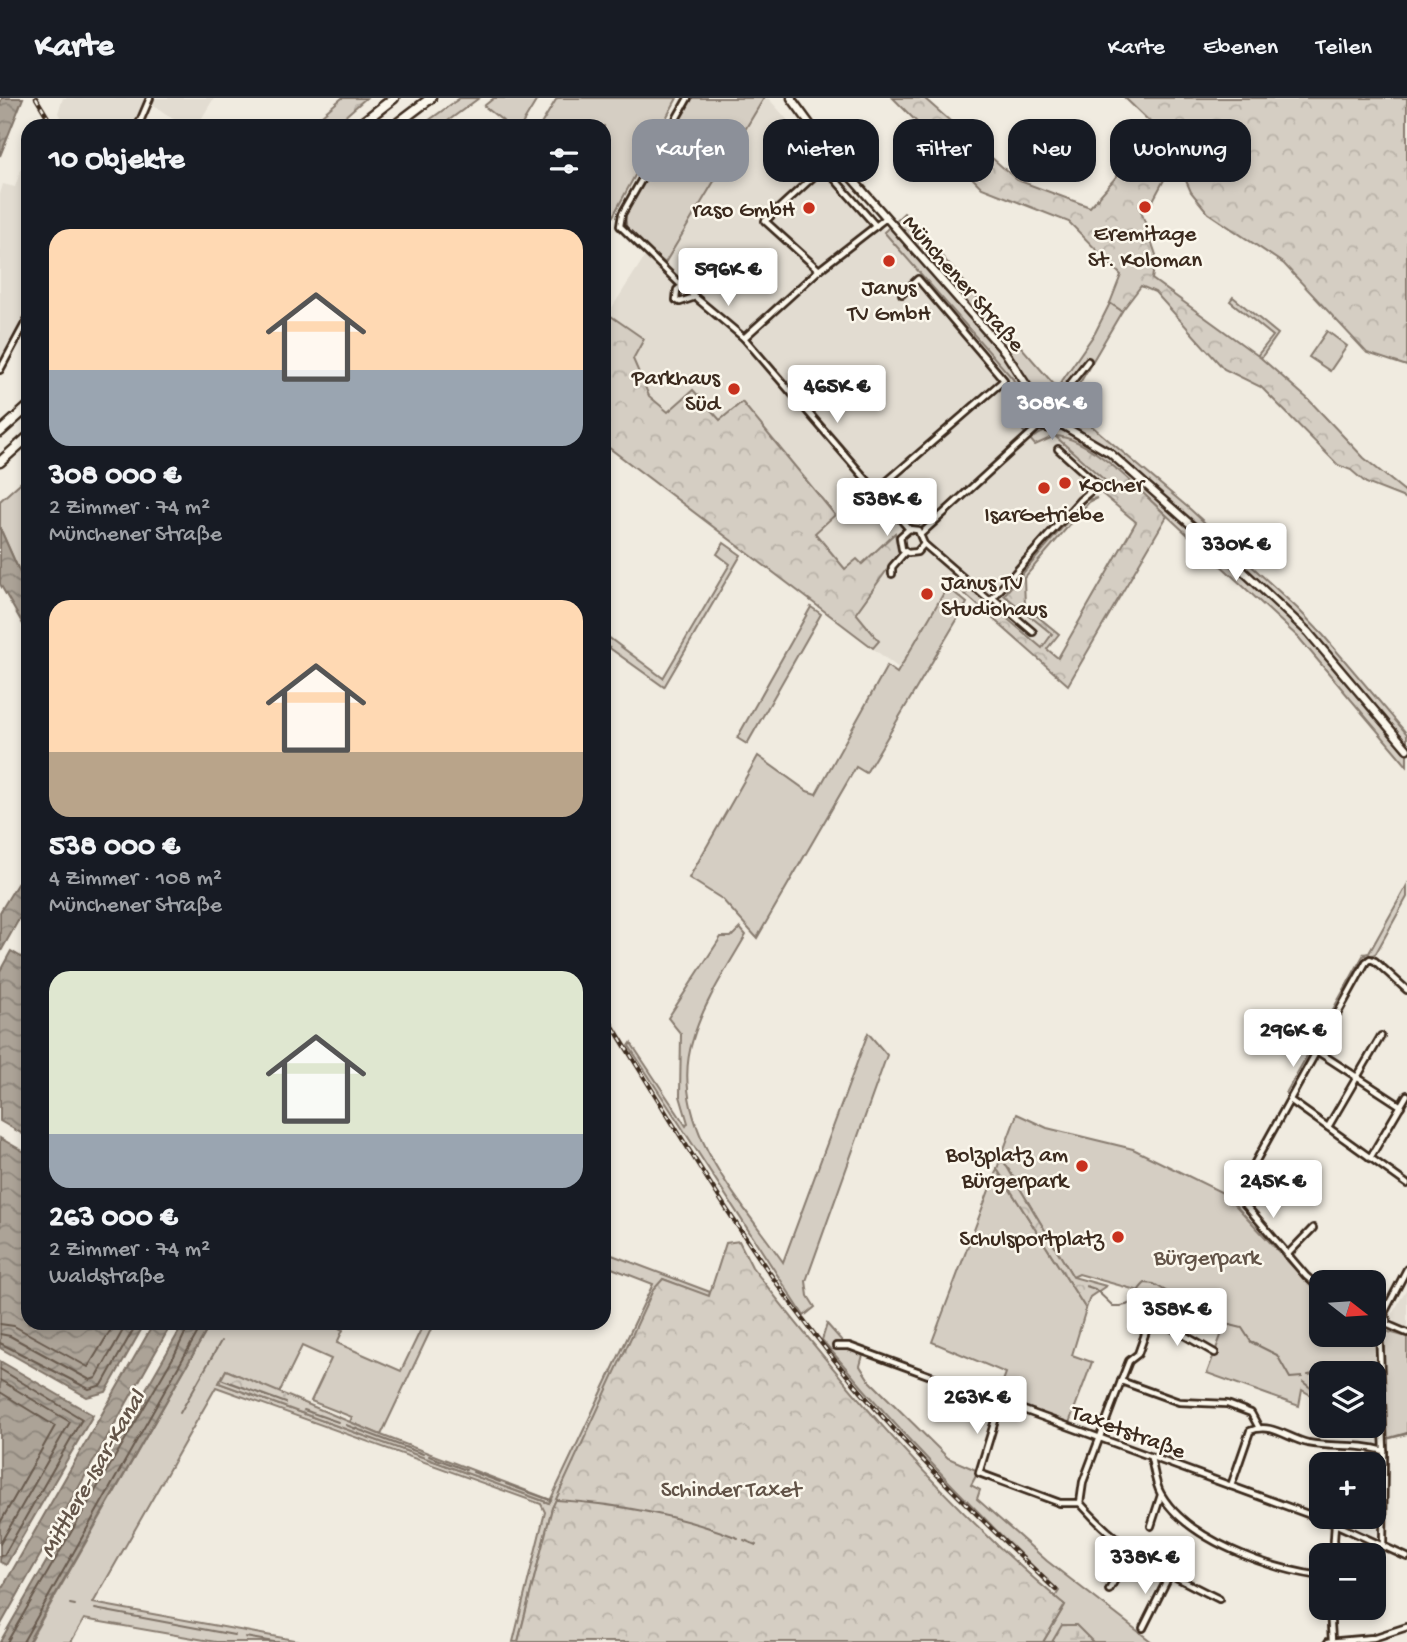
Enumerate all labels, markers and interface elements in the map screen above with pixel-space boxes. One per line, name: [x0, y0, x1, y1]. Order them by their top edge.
text: Karte: [35, 29, 114, 67]
text: Karte: [1108, 34, 1165, 63]
text: Ebenen: [1203, 34, 1278, 63]
text: Teilen: [1316, 34, 1372, 63]
chip: Kaufen: [632, 119, 749, 182]
chip: Mieten: [763, 119, 879, 182]
chip: Filter: [893, 119, 994, 182]
chip: Neu: [1008, 119, 1096, 182]
chip: Wohnung: [1110, 119, 1251, 182]
icon: filters: [545, 142, 583, 180]
text: 10 Objekte: [49, 144, 184, 179]
place label: raso GmbH: [692, 198, 796, 225]
marker: Eremitage St. Koloman: [1137, 199, 1153, 215]
marker: raso GmbH: [801, 200, 817, 216]
street label: Münchener Straße: [895, 210, 1030, 359]
place label: Eremitage St. Koloman: [1088, 222, 1202, 275]
pin: 596K €: [671, 248, 785, 308]
marker: Janus TV GmbH: [881, 253, 897, 269]
text: 596K €: [694, 257, 762, 284]
icon: home: [253, 274, 379, 400]
place label: Janus TV GmbH: [845, 276, 931, 329]
place label: Parkhaus Süd: [631, 366, 722, 419]
pin: 465K €: [780, 366, 894, 425]
text: 465K €: [804, 374, 870, 401]
marker: Parkhaus Süd: [726, 381, 742, 397]
pin: 308K €: [995, 382, 1109, 442]
text: 308K €: [1017, 391, 1087, 418]
text: 308 000 €: [49, 460, 181, 495]
place label: Kocher: [1079, 473, 1146, 500]
marker: Kocher: [1057, 475, 1073, 491]
pin: 538K €: [830, 478, 944, 538]
marker: IsarGetriebe: [1036, 480, 1052, 496]
text: 538K €: [853, 487, 921, 514]
text: 2 Zimmer · 74 m²: [49, 495, 210, 522]
place label: IsarGetriebe: [984, 503, 1105, 530]
text: Münchener Straße: [49, 522, 222, 549]
pin: 330K €: [1179, 524, 1293, 583]
text: 330K €: [1202, 532, 1270, 559]
place label: Janus TV Studiohaus: [941, 571, 1047, 624]
marker: Janus TV Studiohaus: [919, 586, 935, 602]
icon: home: [253, 645, 379, 771]
text: 538 000 €: [49, 831, 180, 866]
text: 4 Zimmer · 108 m²: [49, 866, 222, 893]
text: Münchener Straße: [49, 893, 222, 920]
pin: 296K €: [1236, 1010, 1350, 1069]
icon: home: [253, 1016, 379, 1142]
text: 296K €: [1260, 1018, 1326, 1045]
place label: Bolzplatz am Bürgerpark: [945, 1143, 1071, 1196]
marker: Bolzplatz am Bürgerpark: [1074, 1158, 1090, 1174]
pin: 245K €: [1216, 1160, 1330, 1220]
text: 245K €: [1240, 1169, 1306, 1196]
text: 263 000 €: [49, 1202, 178, 1237]
place label: Schulsportplatz: [959, 1227, 1105, 1254]
marker: Schulsportplatz: [1110, 1229, 1126, 1245]
text: 2 Zimmer · 74 m²: [49, 1237, 210, 1264]
park label: Bürgerpark: [1153, 1246, 1263, 1273]
text: Waldstraße: [49, 1264, 164, 1291]
north arrow: [1309, 1270, 1386, 1348]
map controls: [1309, 1270, 1386, 1620]
pin: 358K €: [1120, 1288, 1234, 1348]
text: 358K €: [1143, 1297, 1211, 1324]
button: layers: [1309, 1361, 1386, 1438]
pin: 263K €: [920, 1376, 1034, 1436]
water label: Mittlere-Isar-Kanal: [34, 1385, 154, 1563]
text: 263K €: [944, 1385, 1010, 1412]
street label: Taxetstraße: [1065, 1399, 1190, 1467]
button: +: [1309, 1452, 1386, 1529]
park label: Schinder Taxet: [661, 1478, 803, 1505]
pin: 338K €: [1088, 1536, 1202, 1596]
button: −: [1309, 1543, 1386, 1620]
text: 338K €: [1111, 1545, 1179, 1572]

